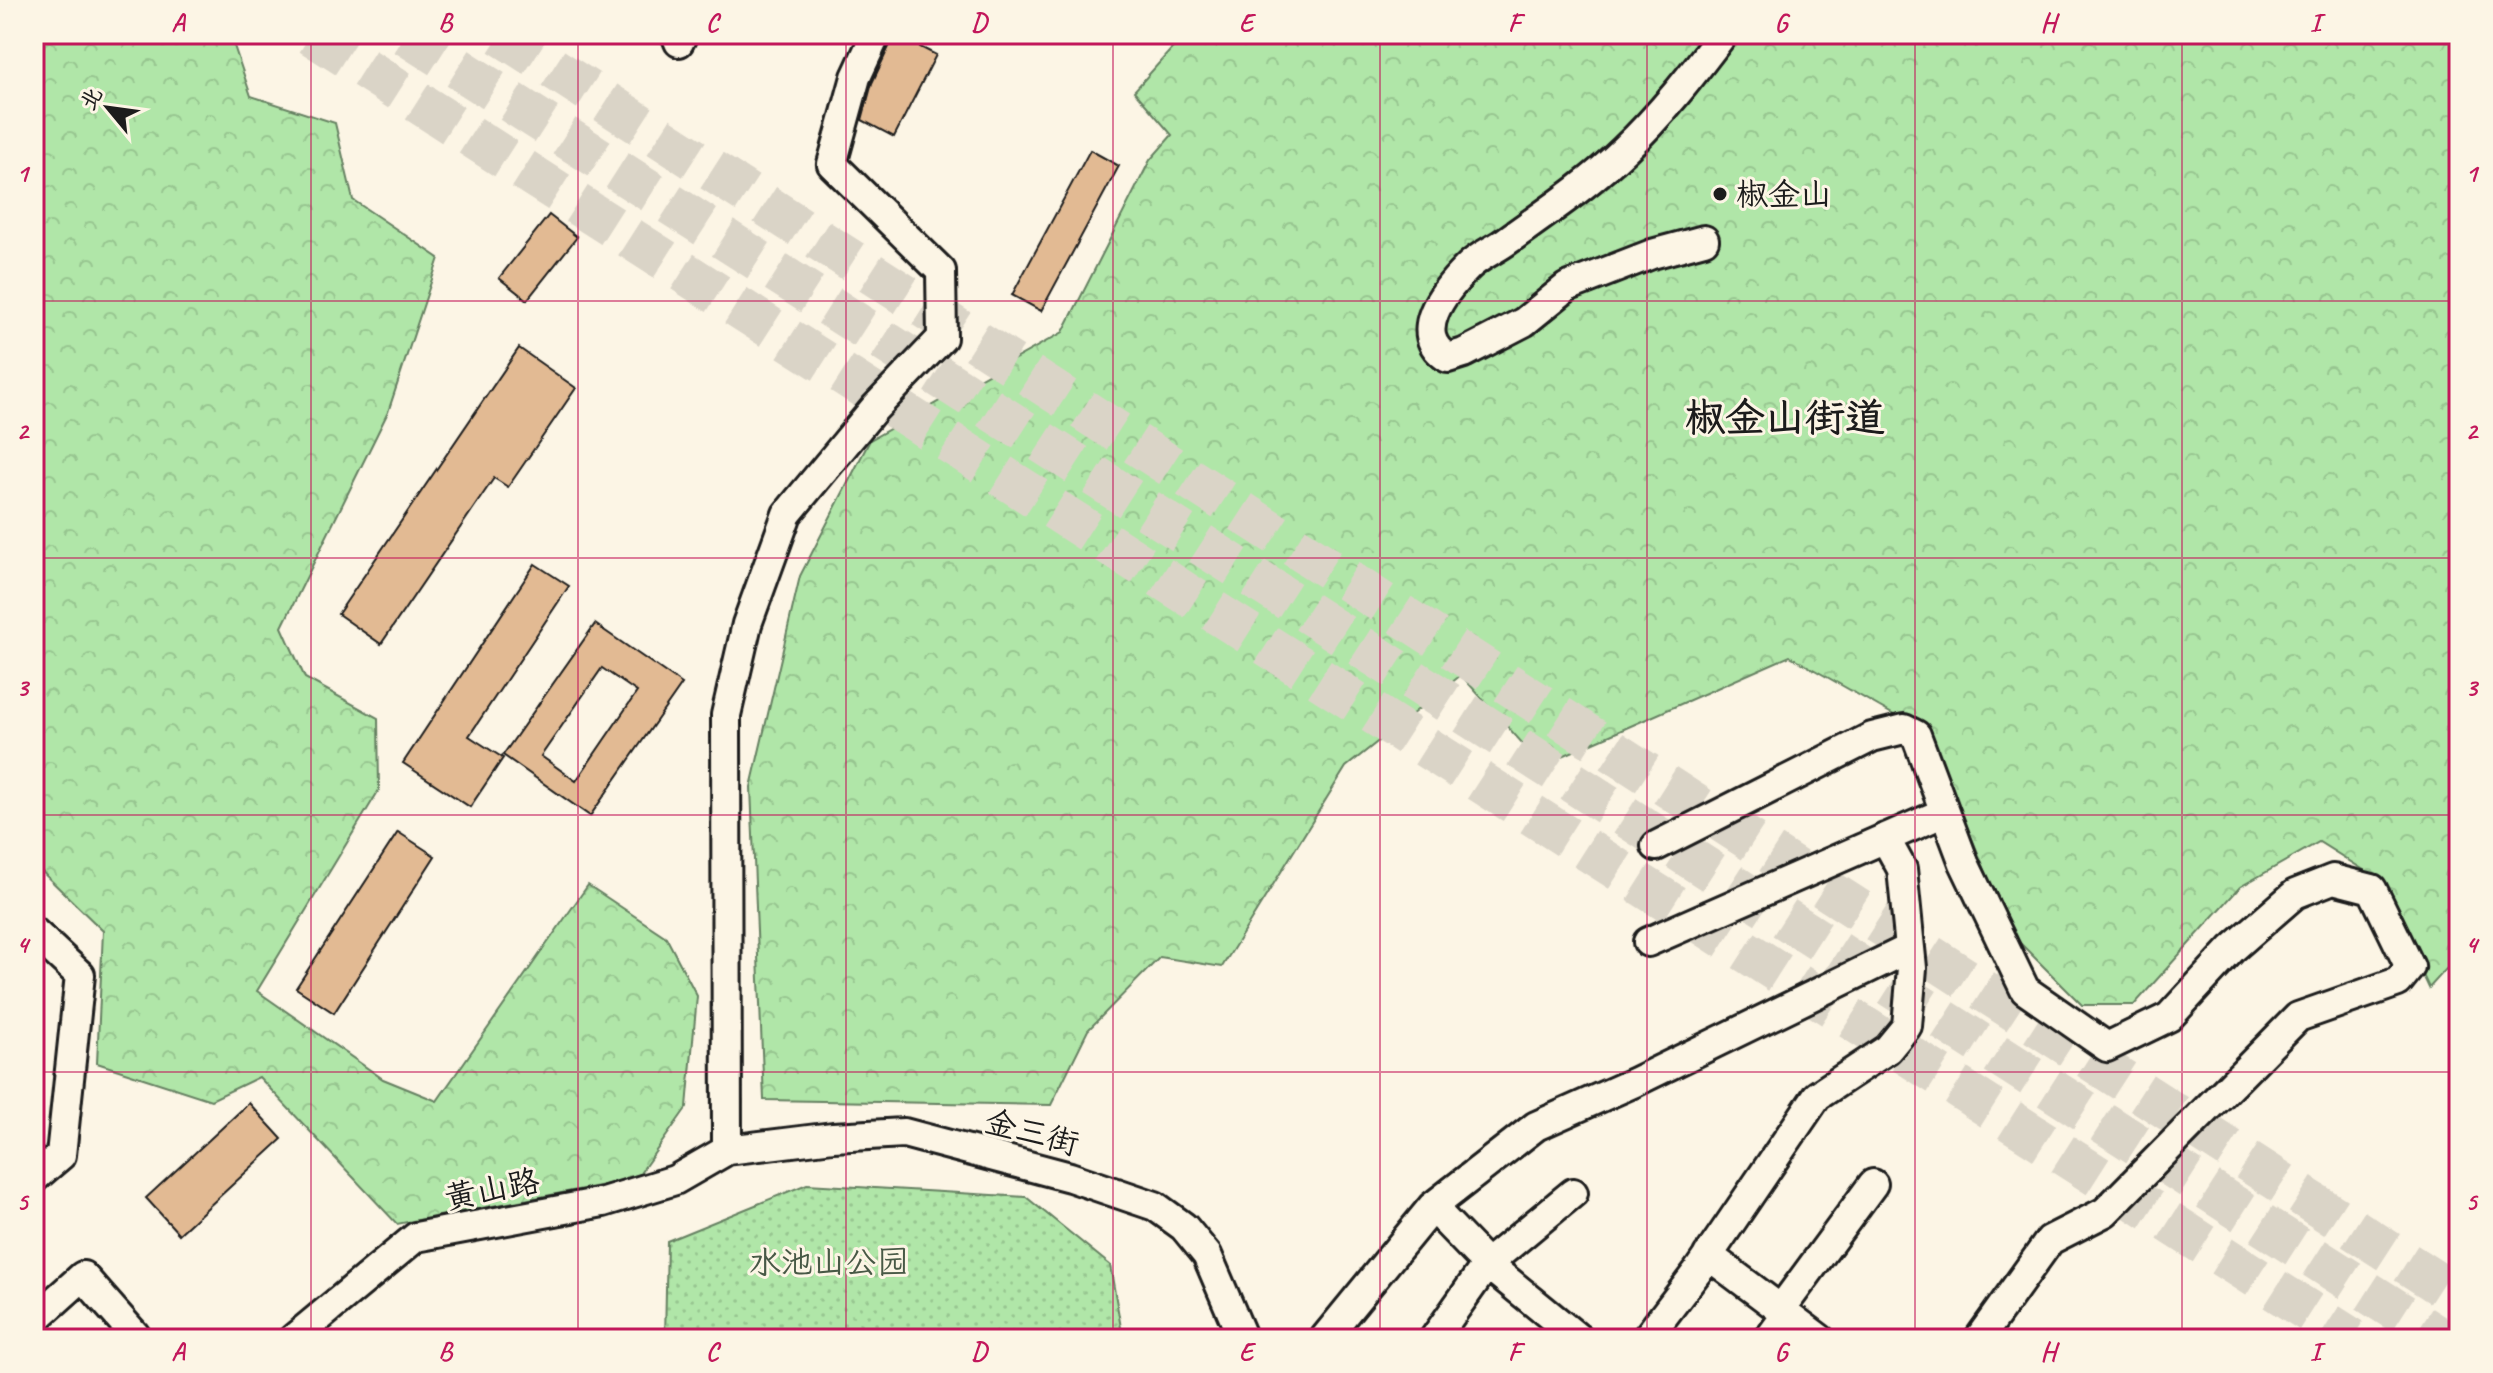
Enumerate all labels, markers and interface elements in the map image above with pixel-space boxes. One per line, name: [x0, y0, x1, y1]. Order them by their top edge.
text: A: [171, 6, 186, 39]
text: B: [438, 6, 454, 39]
text: C: [706, 6, 722, 39]
text: D: [971, 6, 989, 39]
text: E: [1239, 6, 1257, 39]
text: F: [1508, 6, 1526, 39]
text: G: [1775, 6, 1791, 39]
text: H: [2041, 6, 2061, 39]
text: I: [2310, 6, 2327, 39]
north arrow: [68, 68, 148, 148]
text: 北: [74, 82, 109, 115]
text: 1: [16, 157, 31, 190]
text: 1: [2465, 157, 2480, 190]
place label: 椒金山: [1736, 174, 1832, 215]
marker: 椒金山: [1711, 185, 1729, 203]
district label: 椒金山街道: [1685, 393, 1885, 443]
text: 2: [16, 414, 30, 447]
text: 2: [2465, 414, 2479, 447]
text: 3: [16, 671, 30, 704]
text: 3: [2465, 671, 2479, 704]
text: 4: [16, 928, 31, 961]
text: 4: [2465, 928, 2480, 961]
street label: 金三街: [980, 1100, 1084, 1165]
street label: 黄山路: [441, 1160, 543, 1219]
text: 5: [16, 1185, 30, 1218]
text: 5: [2465, 1185, 2479, 1218]
park label: 水池山公园: [749, 1242, 909, 1283]
text: A: [171, 1335, 186, 1368]
text: B: [438, 1335, 454, 1368]
text: C: [706, 1335, 722, 1368]
text: D: [971, 1335, 989, 1368]
text: E: [1239, 1335, 1257, 1368]
text: F: [1508, 1335, 1526, 1368]
text: G: [1775, 1335, 1791, 1368]
text: H: [2041, 1335, 2061, 1368]
text: I: [2310, 1335, 2327, 1368]

